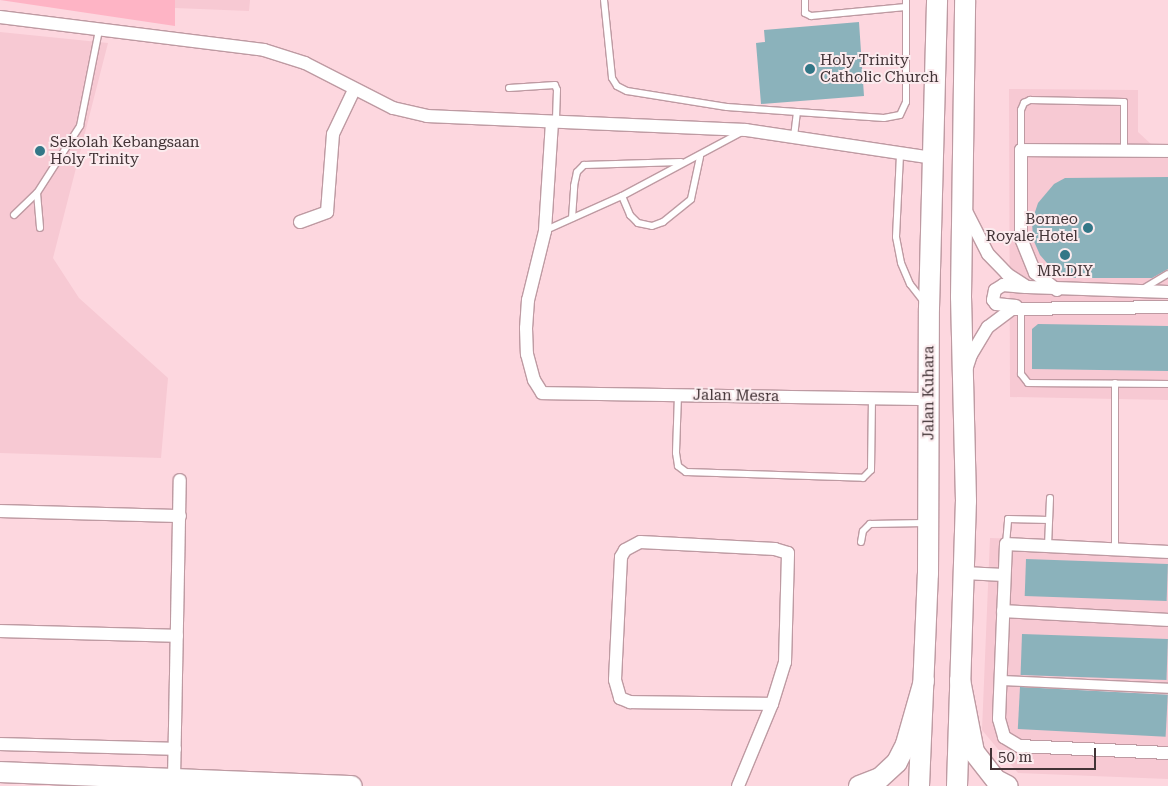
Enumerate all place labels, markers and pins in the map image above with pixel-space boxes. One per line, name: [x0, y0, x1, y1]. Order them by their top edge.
place label: Holy Trinity Catholic Church: [820, 51, 939, 86]
marker: Holy Trinity Catholic Church: [804, 63, 816, 75]
place label: Sekolah Kebangsaan Holy Trinity: [50, 133, 199, 168]
marker: Sekolah Kebangsaan Holy Trinity: [34, 145, 46, 157]
place label: Borneo Royale Hotel: [986, 210, 1078, 245]
marker: Borneo Royale Hotel: [1082, 222, 1094, 234]
marker: MR.DIY: [1059, 249, 1071, 261]
place label: MR.DIY: [1037, 263, 1093, 281]

